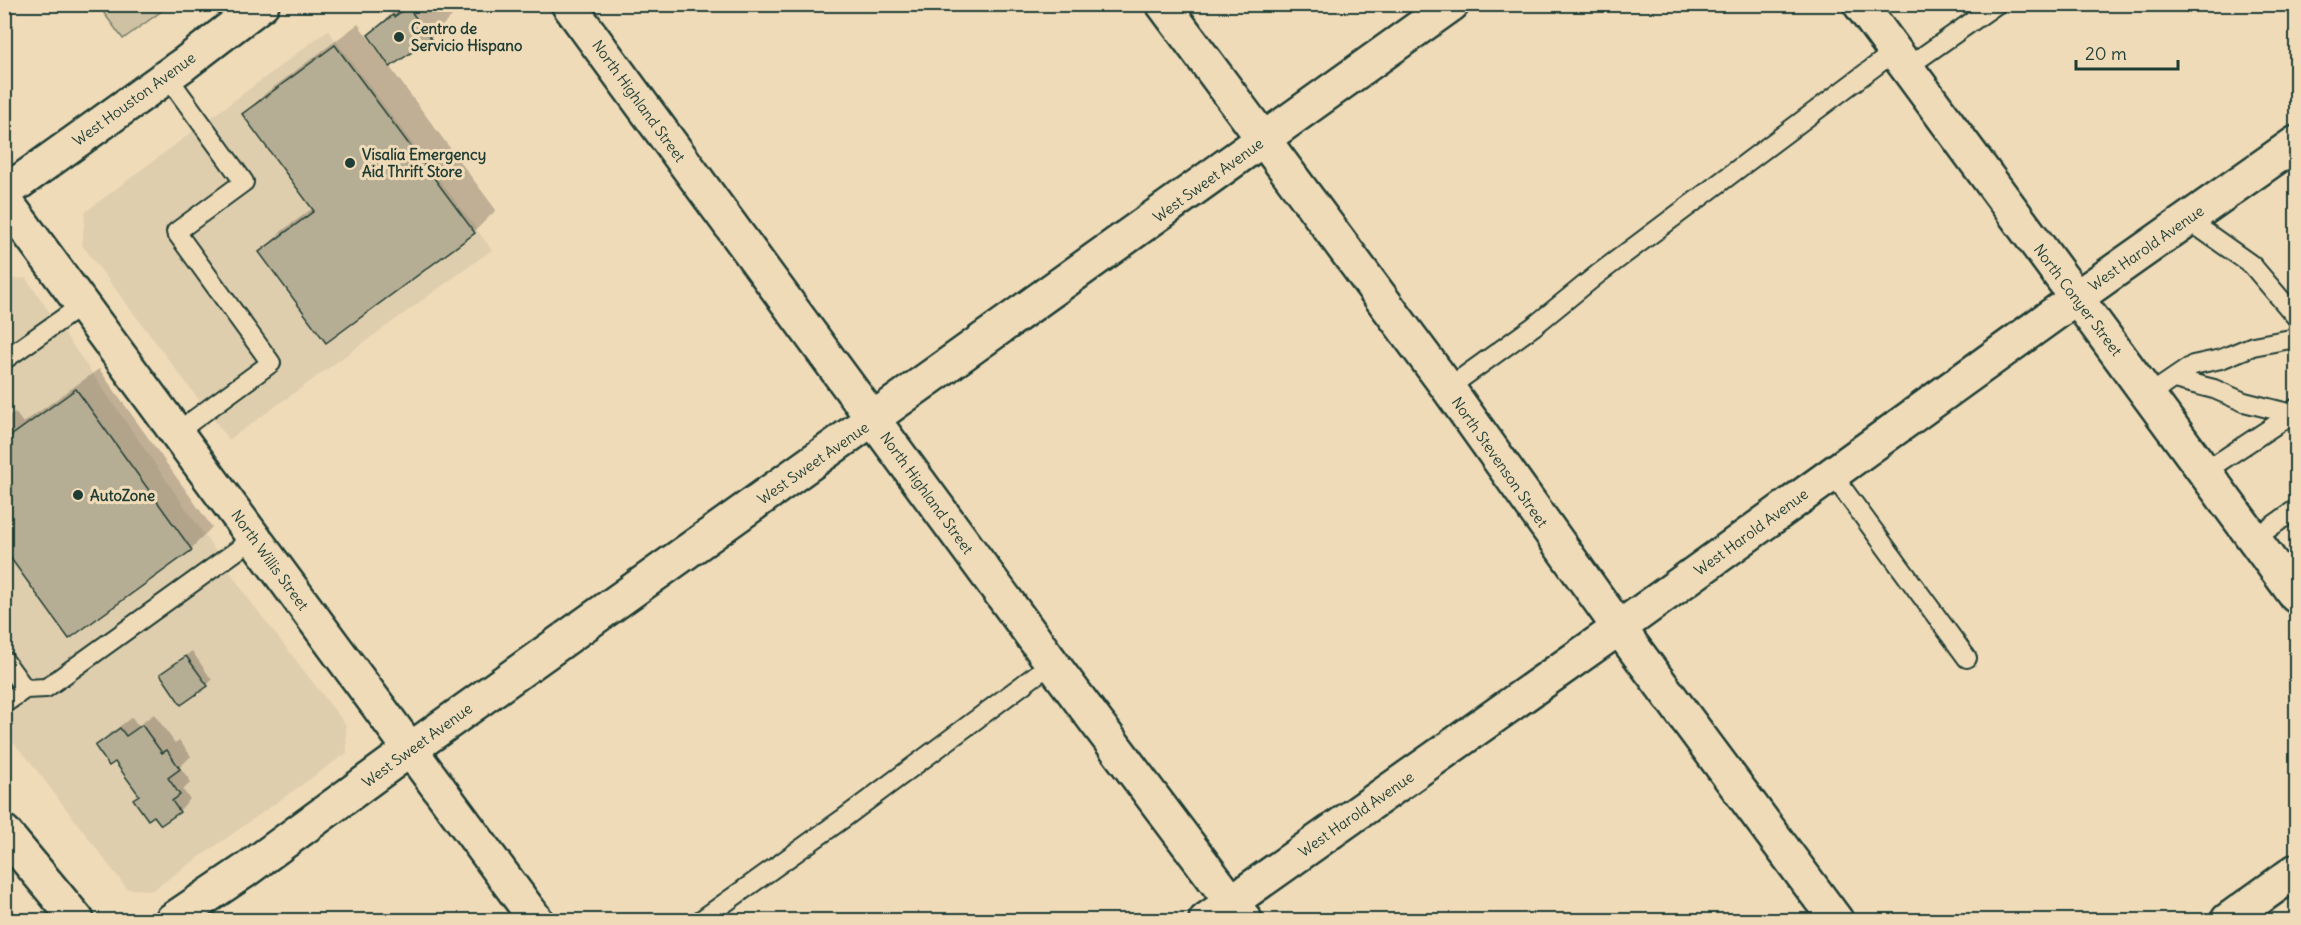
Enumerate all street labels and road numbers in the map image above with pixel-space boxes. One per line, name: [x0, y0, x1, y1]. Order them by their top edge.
street label: North Highland Street: [588, 36, 690, 166]
street label: West Houston Avenue: [69, 48, 199, 150]
street label: West Sweet Avenue: [1149, 134, 1267, 226]
street label: West Harold Avenue: [2085, 201, 2207, 295]
street label: North Conyer Street: [2030, 240, 2126, 360]
street label: North Stevenson Street: [1448, 393, 1552, 531]
street label: West Sweet Avenue: [754, 417, 872, 509]
street label: North Highland Street: [876, 428, 978, 558]
street label: West Harold Avenue: [1690, 484, 1812, 580]
street label: North Willis Street: [227, 506, 313, 614]
street label: West Sweet Avenue: [358, 699, 476, 791]
street label: West Harold Avenue: [1295, 767, 1417, 861]

